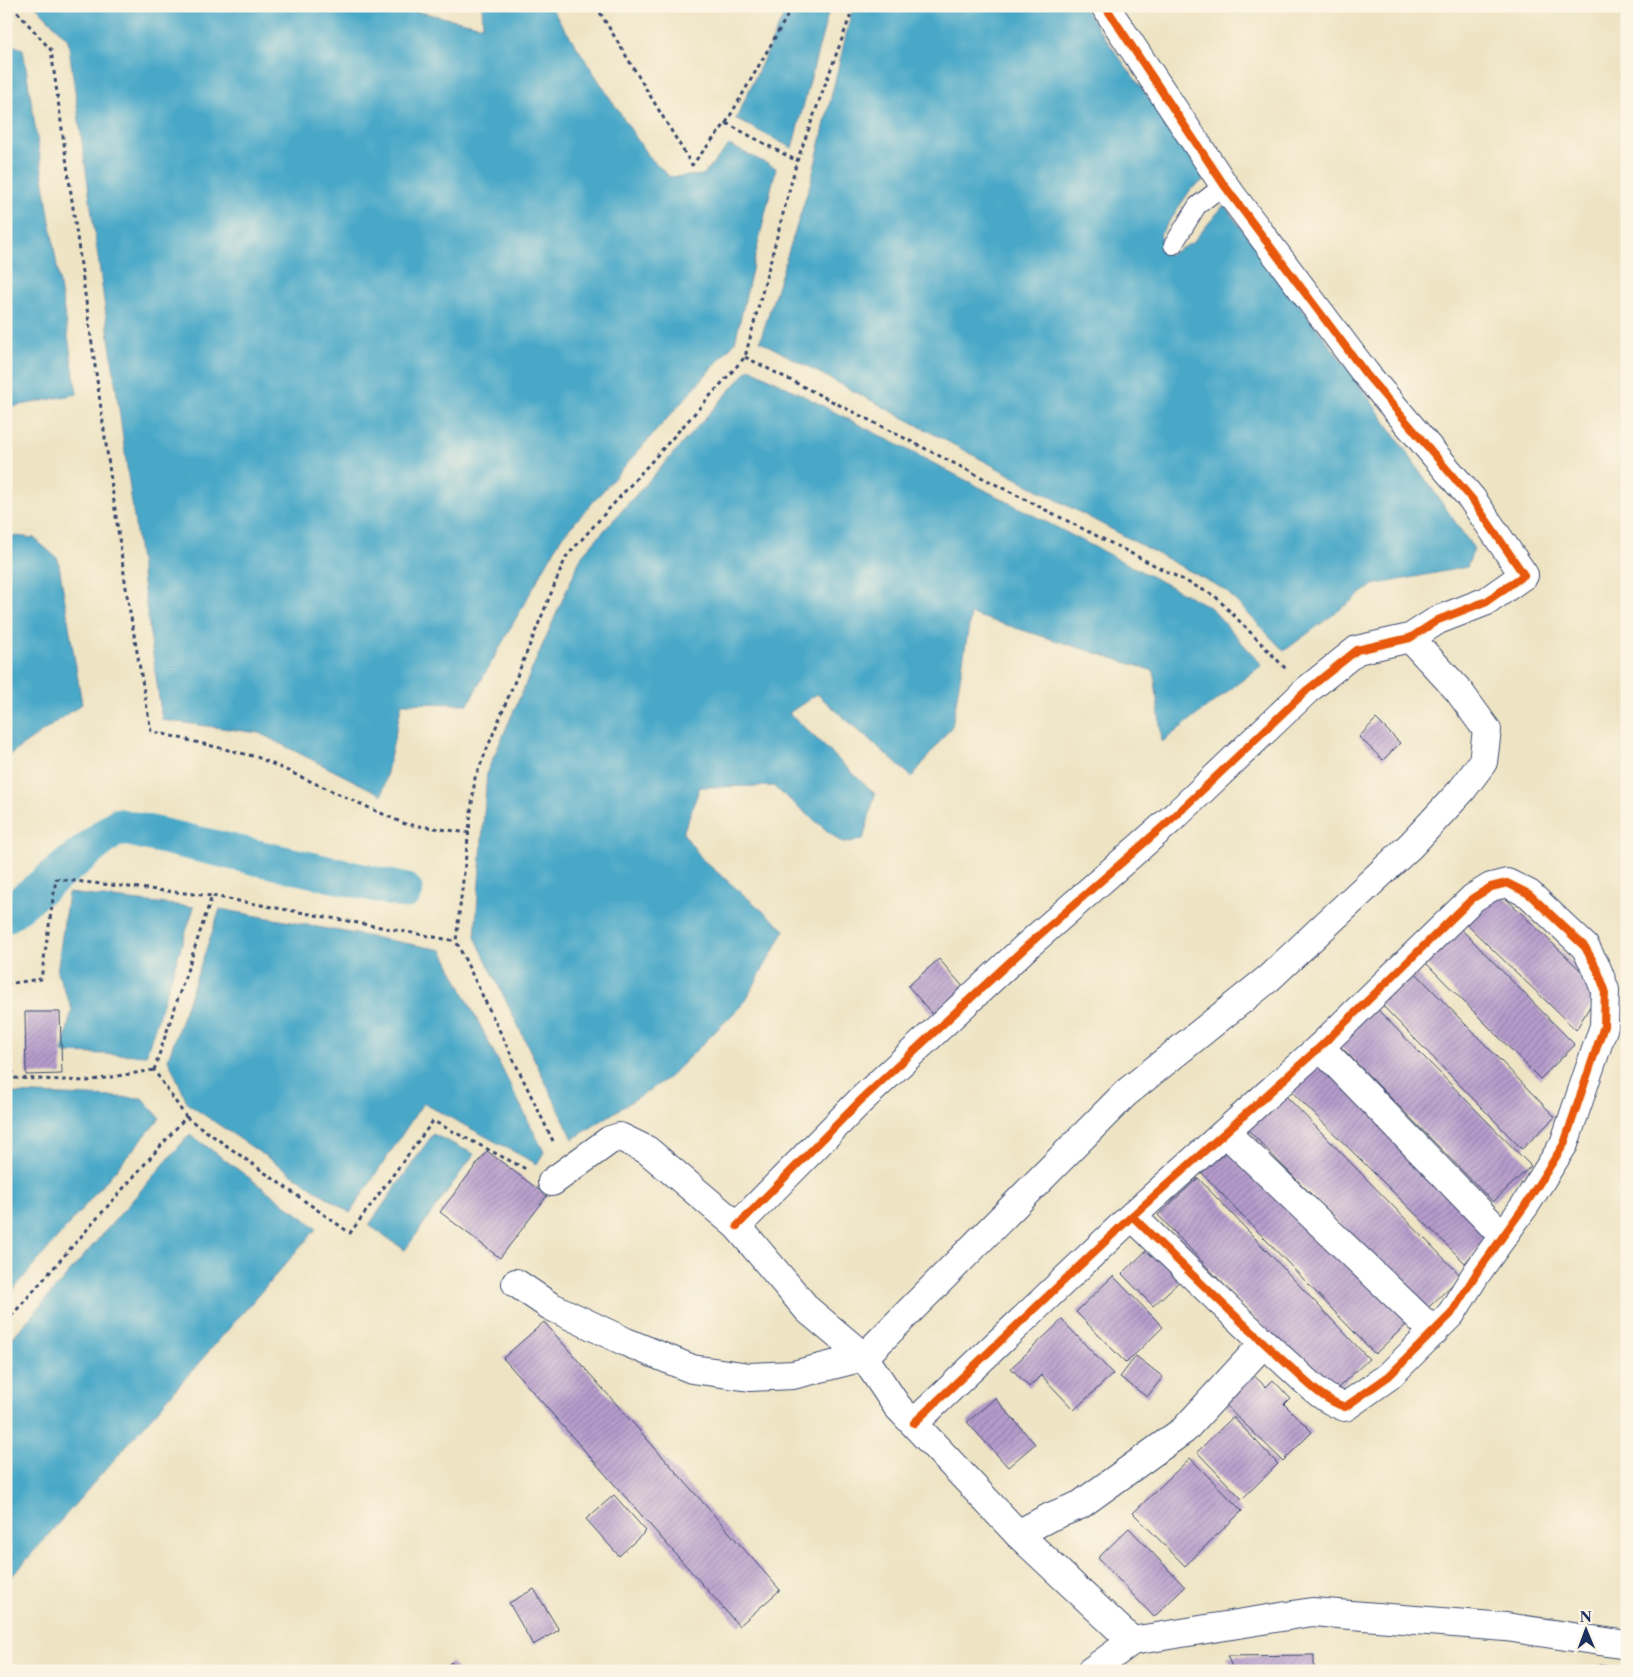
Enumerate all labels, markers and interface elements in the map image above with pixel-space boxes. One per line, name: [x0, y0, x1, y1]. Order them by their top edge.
north arrow: [1560, 1604, 1610, 1654]
text: N: [1580, 1608, 1592, 1626]

